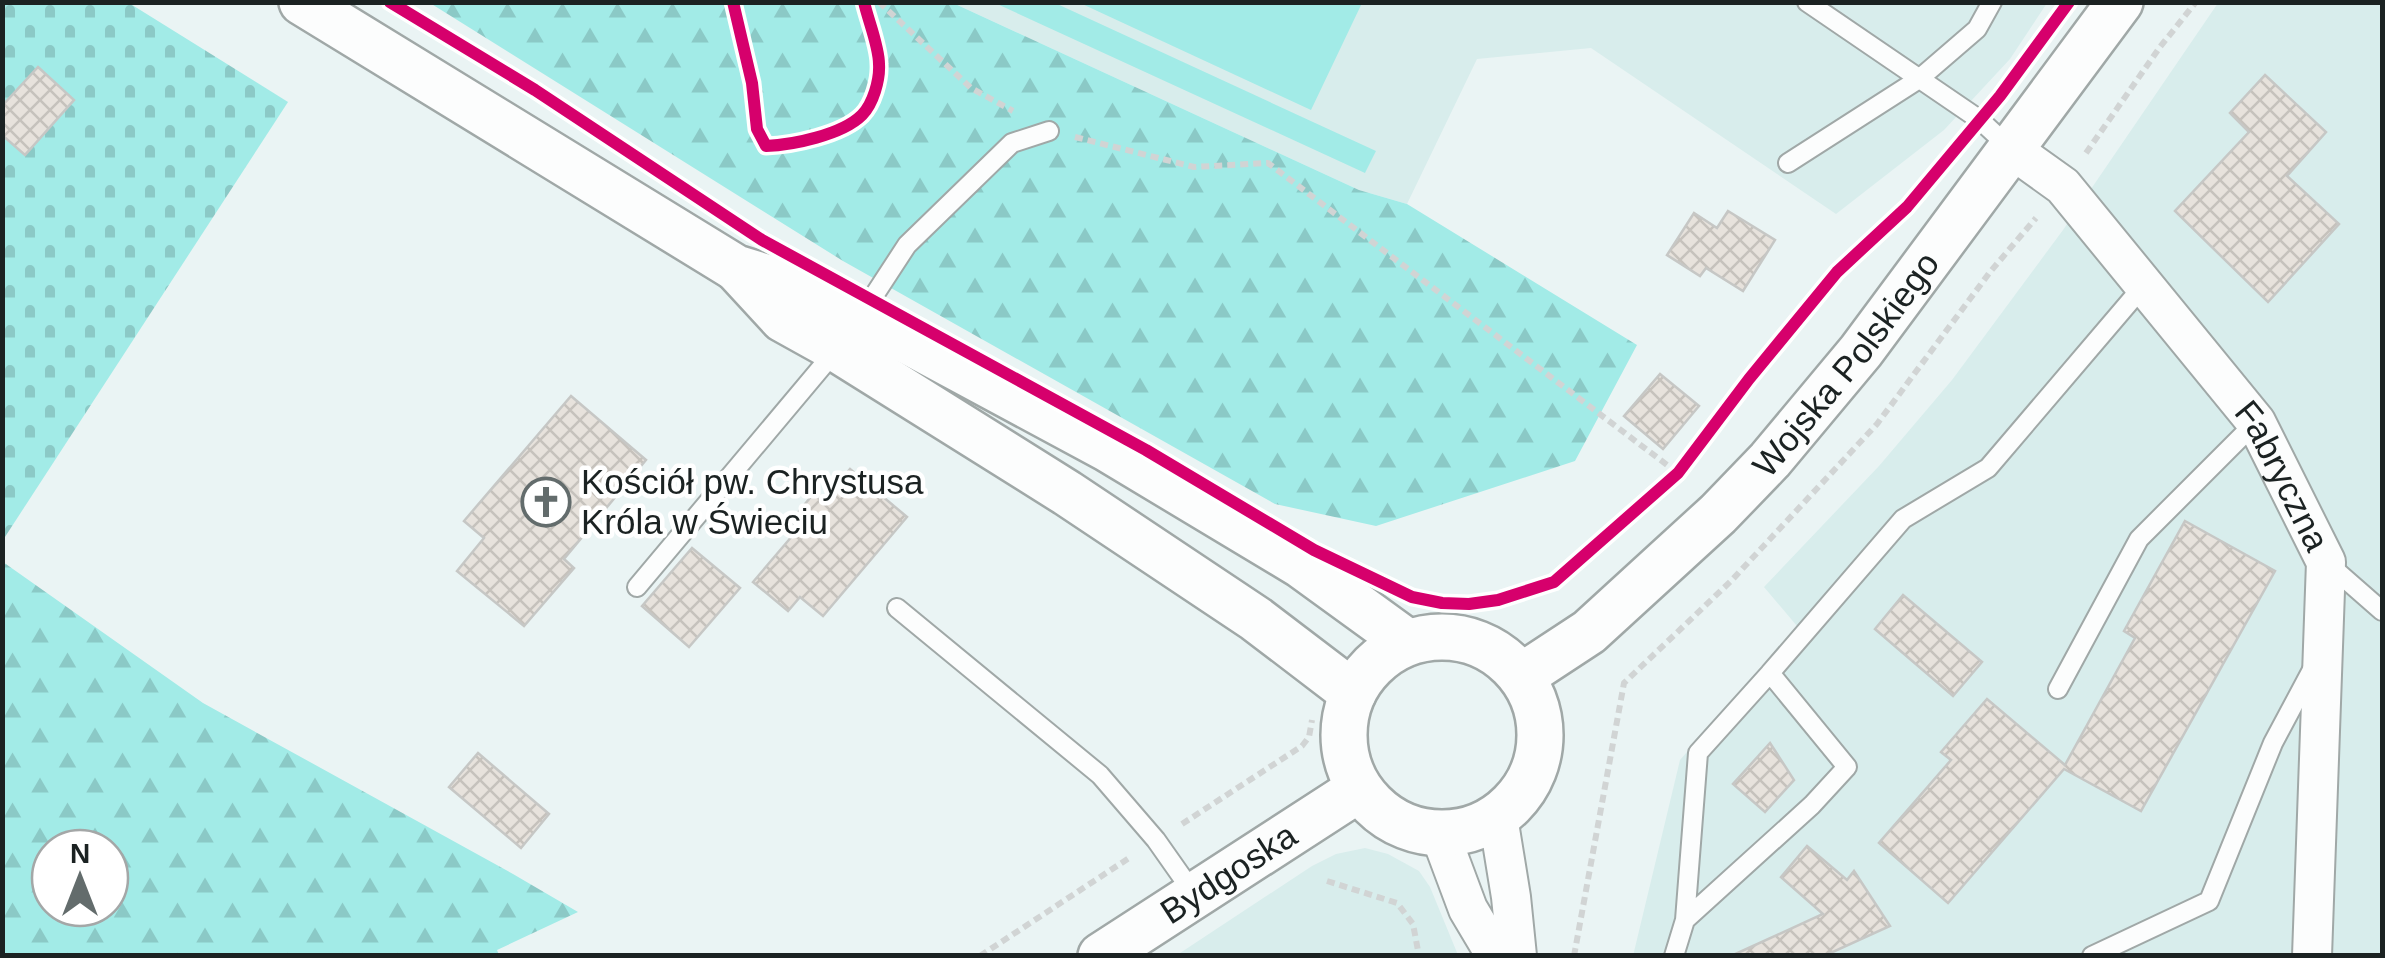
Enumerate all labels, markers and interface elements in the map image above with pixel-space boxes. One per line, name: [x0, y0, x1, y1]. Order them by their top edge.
street label: Wojska Polskiego: [1745, 244, 1947, 484]
street label: Fabryczna: [2227, 392, 2337, 558]
place label: Kościół pw. Chrystusa Króla w Świeciu: [581, 462, 924, 541]
church icon: Kościół pw. Chrystusa Króla w Świeciu: [520, 476, 572, 528]
street label: Bydgoska: [1153, 815, 1304, 931]
north arrow: [30, 828, 130, 928]
text: N: [70, 838, 90, 869]

